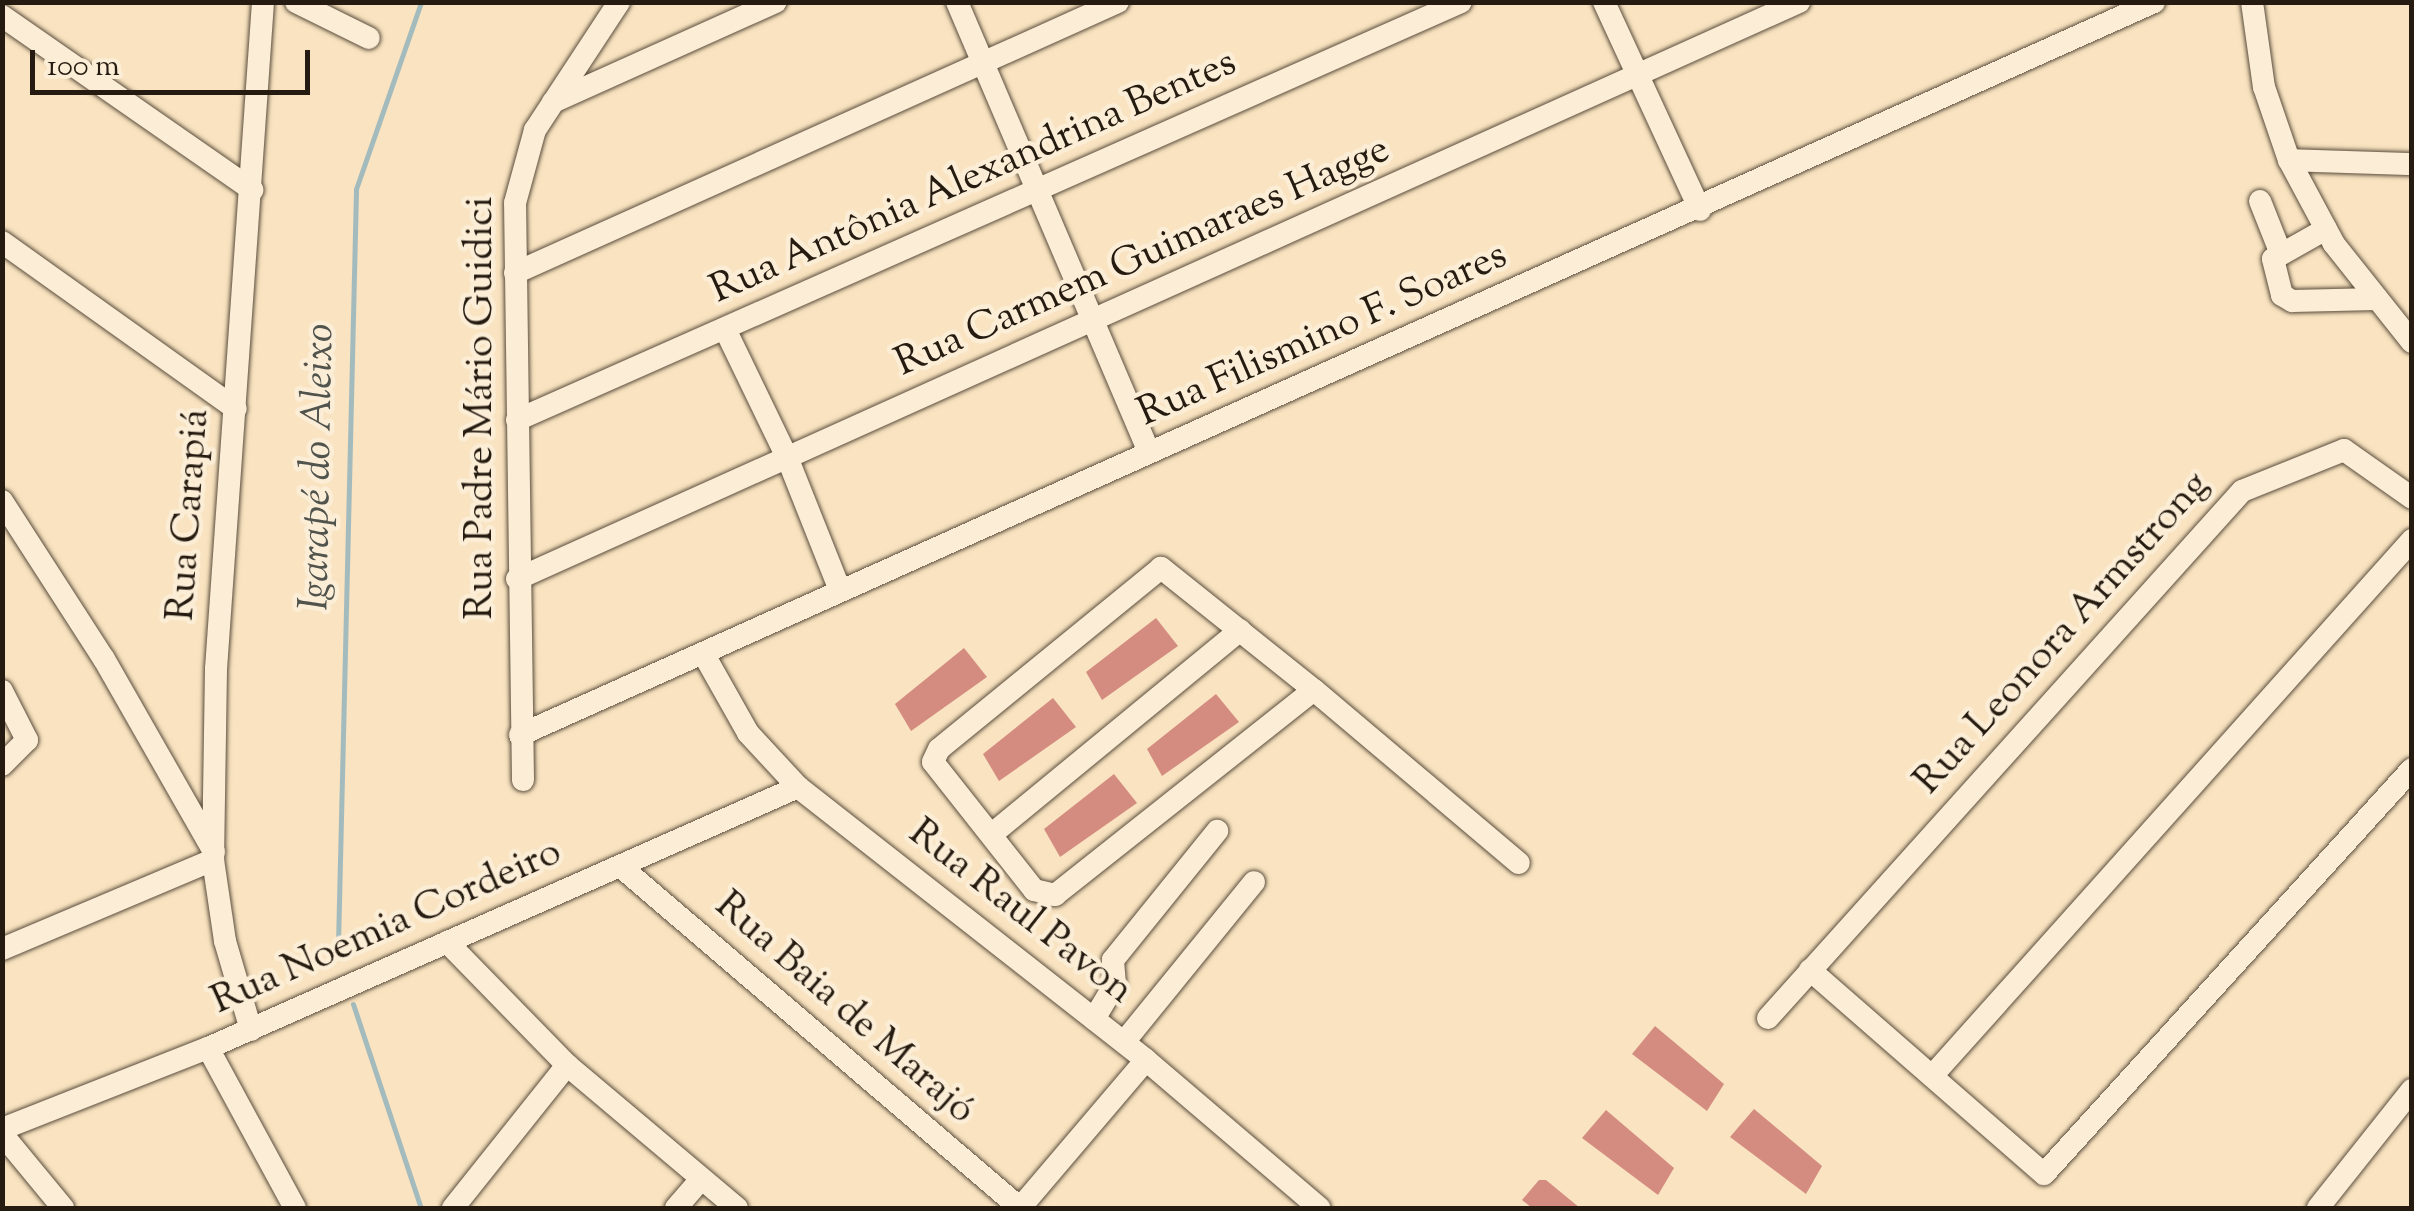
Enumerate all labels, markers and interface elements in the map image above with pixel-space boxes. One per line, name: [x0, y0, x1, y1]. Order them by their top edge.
scale bar: [35, 30, 315, 92]
street label: Rua Antônia Alexandrina Bentes: [704, 40, 1244, 316]
text: 100 m: [47, 46, 120, 89]
street label: Rua Carmem Guimaraes Hagge: [889, 127, 1397, 389]
street label: Rua Padre Mário Guidici: [458, 196, 506, 620]
street label: Rua Filismino F. Soares: [1131, 233, 1515, 439]
water label: Igarapé do Aleixo: [291, 323, 347, 611]
street label: Rua Carapiá: [159, 408, 221, 622]
street label: Rua Leonora Armstrong: [1905, 463, 2221, 805]
street label: Rua Raul Pavon: [898, 810, 1142, 1016]
street label: Rua Noemia Cordeiro: [205, 829, 569, 1027]
street label: Rua Baia de Marajó: [704, 883, 984, 1135]

